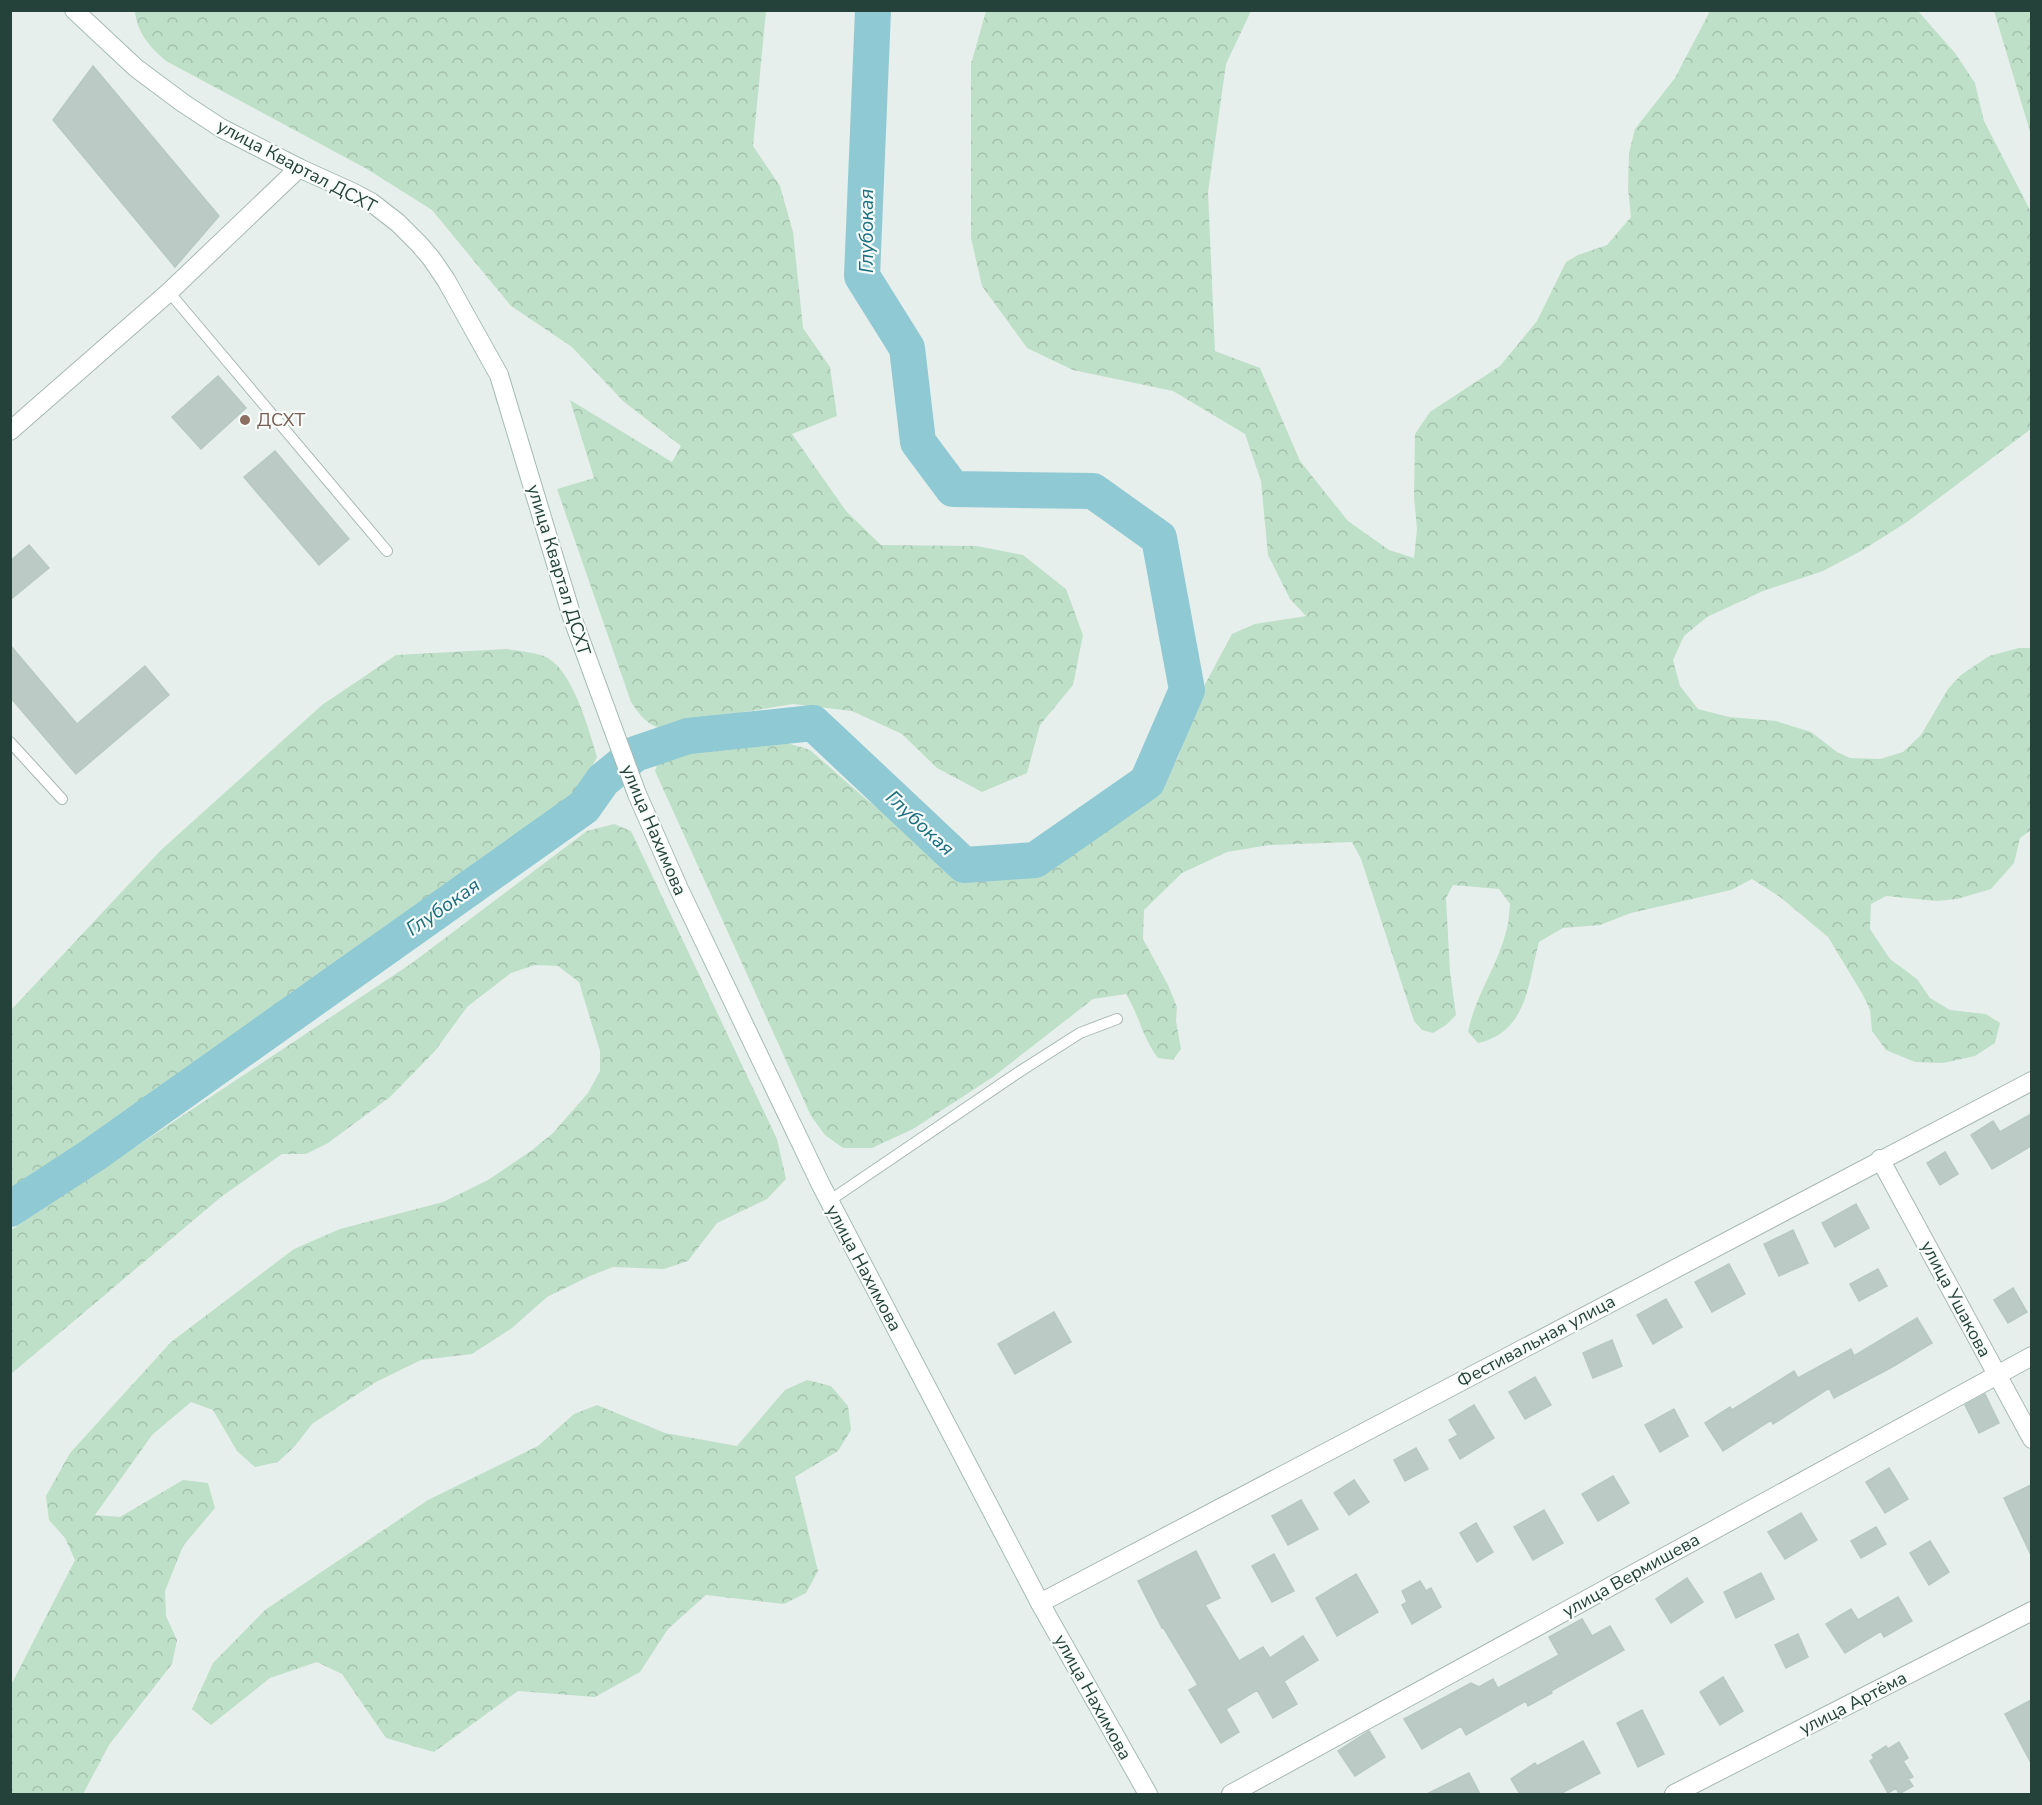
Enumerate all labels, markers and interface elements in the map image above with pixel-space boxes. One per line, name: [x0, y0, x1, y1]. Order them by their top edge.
street label: улица Квартал ДСХТ: [213, 114, 381, 218]
water label: Глубокая: [853, 189, 880, 273]
place label: ДСХТ: [257, 408, 305, 432]
marker: ДСХТ: [238, 413, 252, 427]
street label: улица Квартал ДСХТ: [522, 482, 596, 659]
street label: улица Нахимова: [616, 761, 692, 899]
water label: Глубокая: [880, 784, 960, 862]
water label: Глубокая: [401, 872, 485, 942]
street label: улица Нахимова: [821, 1201, 907, 1335]
street label: улица Ушакова: [1915, 1237, 1997, 1361]
street label: Фестивальная улица: [1453, 1289, 1619, 1393]
street label: улица Вермишева: [1558, 1527, 1704, 1623]
street label: улица Нахимова: [1049, 1630, 1137, 1764]
street label: улица Артёма: [1795, 1666, 1911, 1740]

